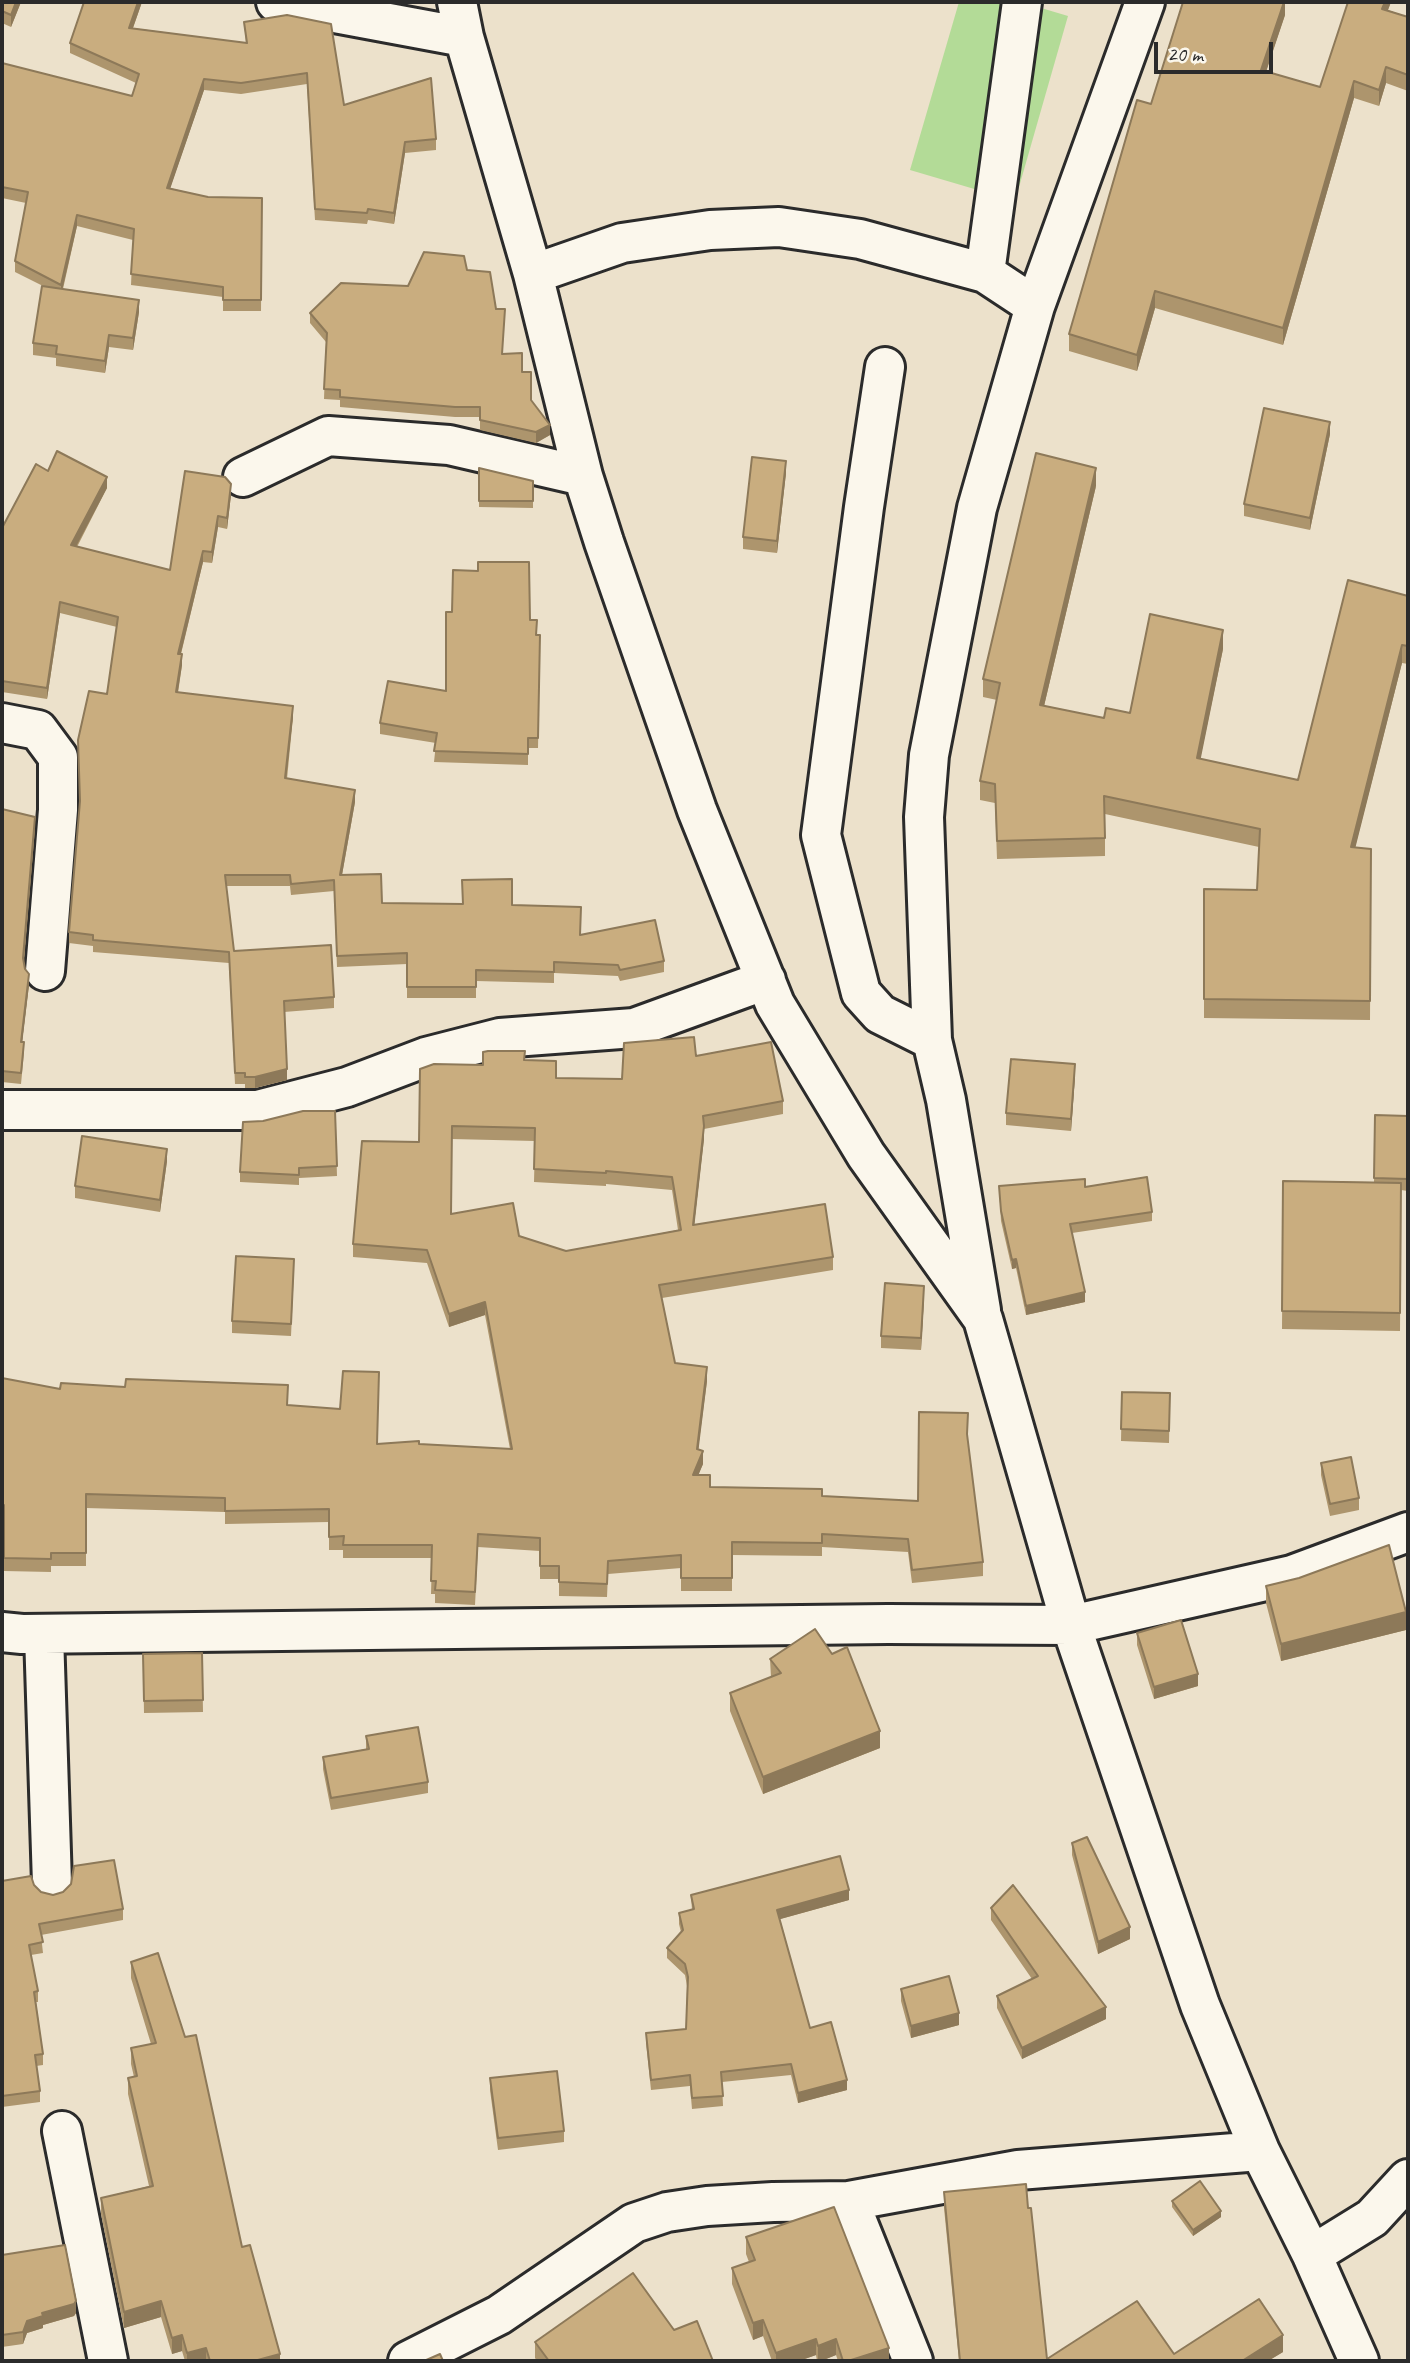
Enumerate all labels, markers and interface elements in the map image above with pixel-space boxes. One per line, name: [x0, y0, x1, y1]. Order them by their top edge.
scale bar: [1158, 28, 1277, 72]
text: 20 m: [1167, 41, 1203, 67]

